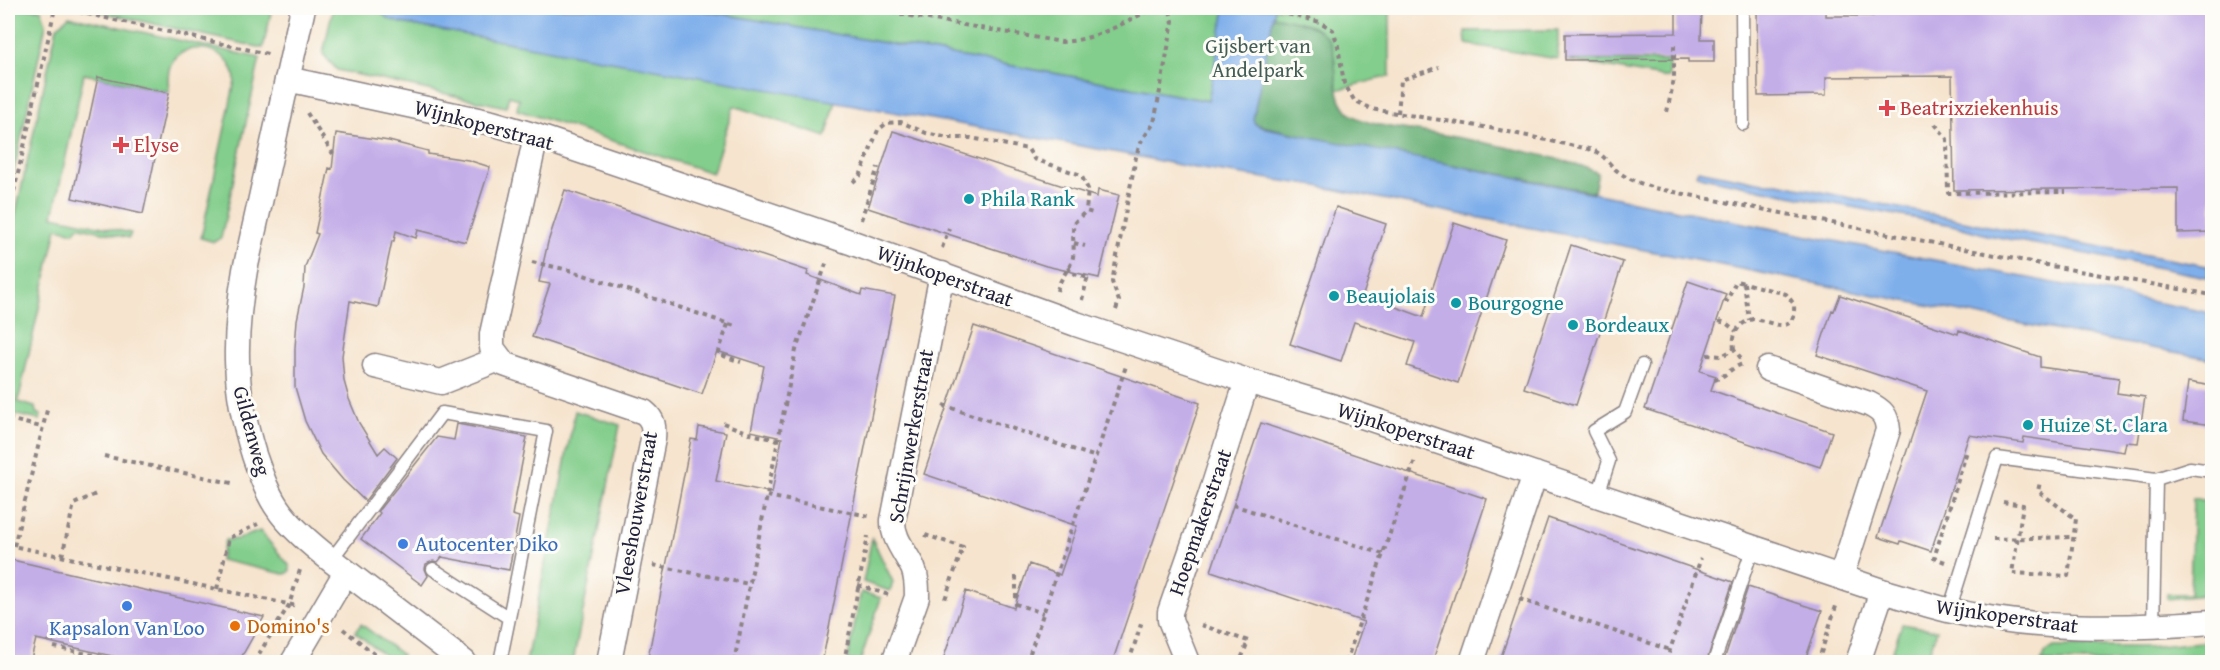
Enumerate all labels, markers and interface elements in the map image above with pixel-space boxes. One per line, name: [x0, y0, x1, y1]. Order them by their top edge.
park label: Gijsbert van Andelpark: [1205, 30, 1311, 85]
street label: Wijnkoperstraat: [411, 91, 558, 158]
place label: Beatrixziekenhuis: [1900, 92, 2059, 123]
marker: Beatrixziekenhuis: [1878, 99, 1896, 117]
place label: Elyse: [134, 129, 179, 160]
marker: Elyse: [112, 136, 130, 154]
place label: Phila Rank: [981, 183, 1075, 214]
marker: Phila Rank: [962, 192, 976, 206]
street label: Wijnkoperstraat: [872, 236, 1018, 315]
place label: Beaujolais: [1346, 280, 1435, 311]
place label: Bourgogne: [1468, 287, 1564, 318]
marker: Beaujolais: [1327, 289, 1341, 303]
marker: Bourgogne: [1449, 296, 1463, 310]
place label: Bordeaux: [1585, 309, 1669, 340]
marker: Bordeaux: [1566, 318, 1580, 332]
street label: Schrijnwerkerstraat: [880, 346, 941, 525]
street label: Gildenweg: [226, 383, 279, 480]
street label: Wijnkoperstraat: [1333, 394, 1480, 468]
place label: Huize St. Clara: [2040, 409, 2168, 440]
marker: Huize St. Clara: [2021, 418, 2035, 432]
street label: Vleeshouwerstraat: [606, 428, 665, 597]
street label: Hoepmakerstraat: [1160, 444, 1239, 599]
place label: Autocenter Diko: [415, 528, 558, 559]
marker: Autocenter Diko: [396, 537, 410, 551]
street label: Wijnkoperstraat: [1934, 590, 2081, 641]
marker: Kapsalon Van Loo: [120, 599, 134, 613]
place label: Domino's: [247, 610, 330, 641]
place label: Kapsalon Van Loo: [49, 612, 205, 643]
marker: Domino's: [228, 619, 242, 633]

